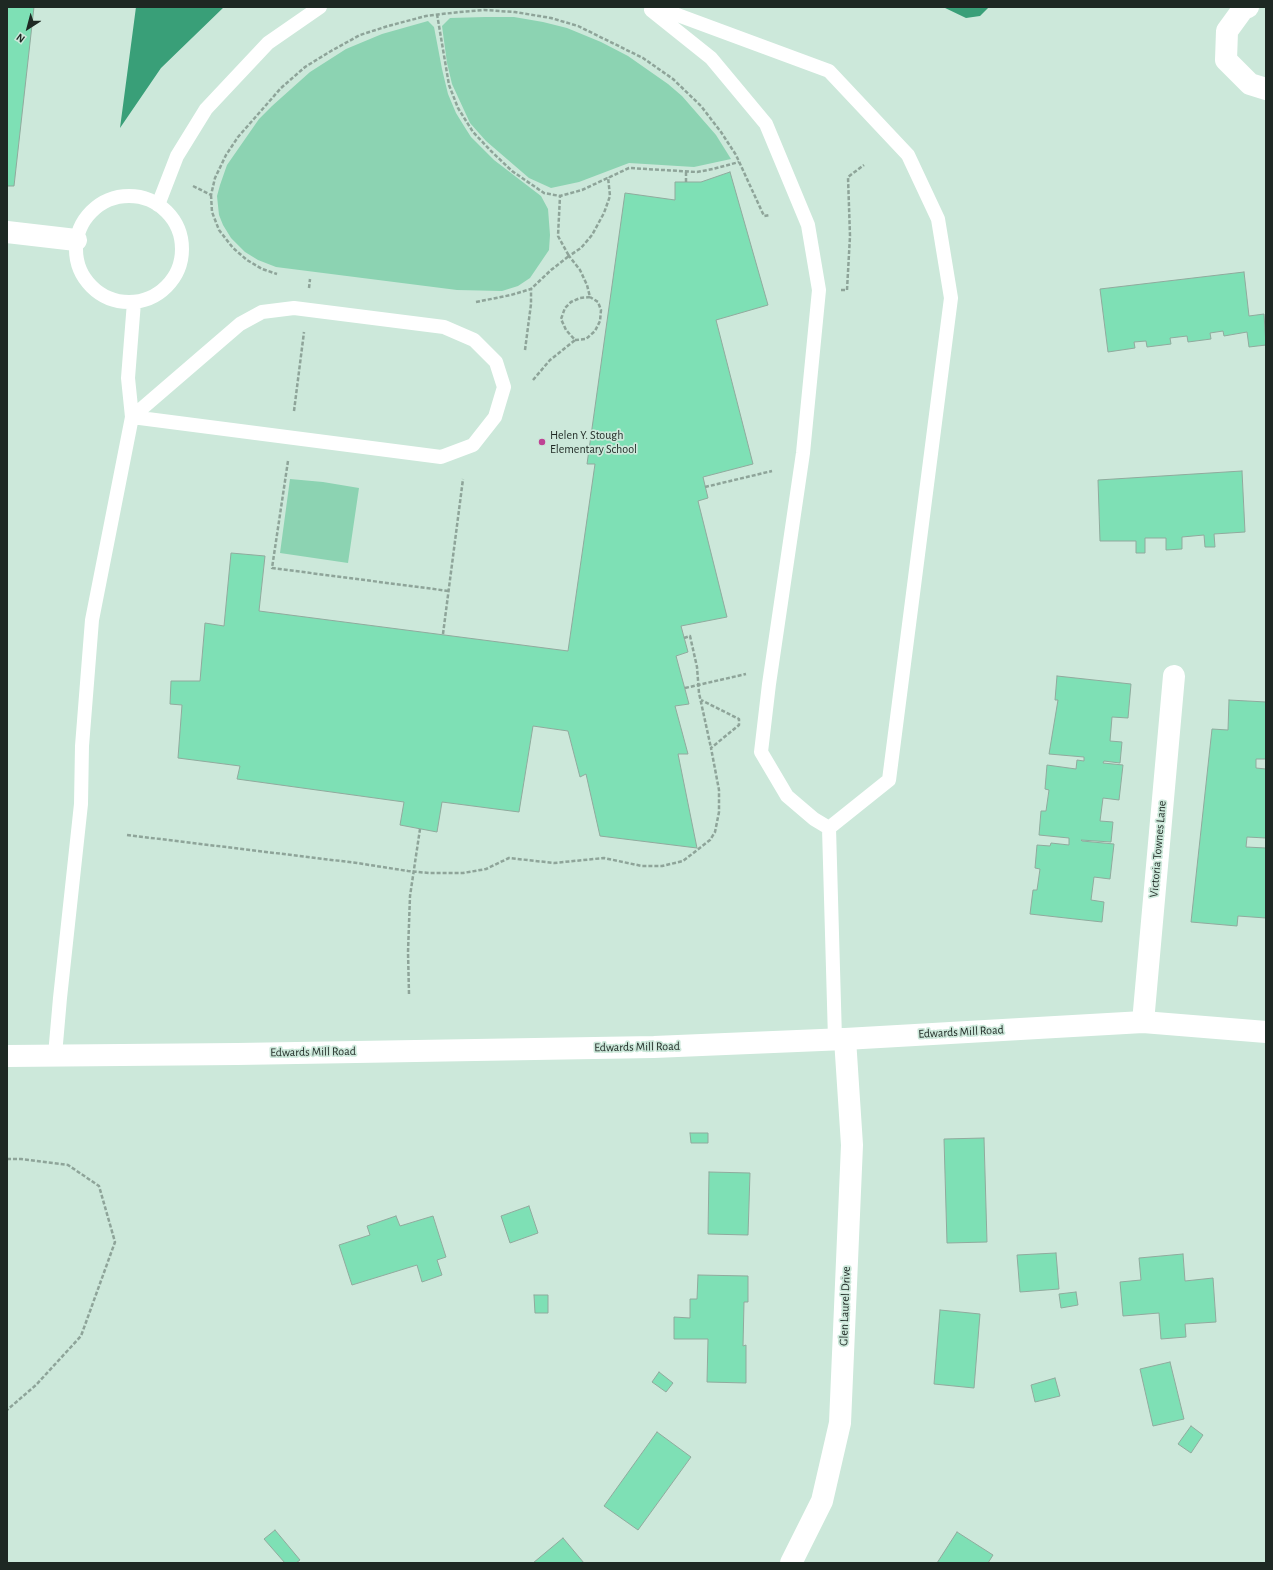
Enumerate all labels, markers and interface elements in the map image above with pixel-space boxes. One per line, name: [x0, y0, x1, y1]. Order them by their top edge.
north arrow: [8, 8, 48, 48]
text: N: [14, 31, 27, 45]
place label: Helen Y. Stough Elementary School: [550, 428, 637, 456]
marker: Helen Y. Stough Elementary School: [537, 437, 547, 447]
street label: Victoria Townes Lane: [1147, 800, 1169, 898]
street label: Edwards Mill Road: [918, 1023, 1004, 1041]
street label: Edwards Mill Road: [594, 1039, 680, 1055]
street label: Edwards Mill Road: [270, 1044, 356, 1060]
street label: Glen Laurel Drive: [836, 1266, 854, 1346]

